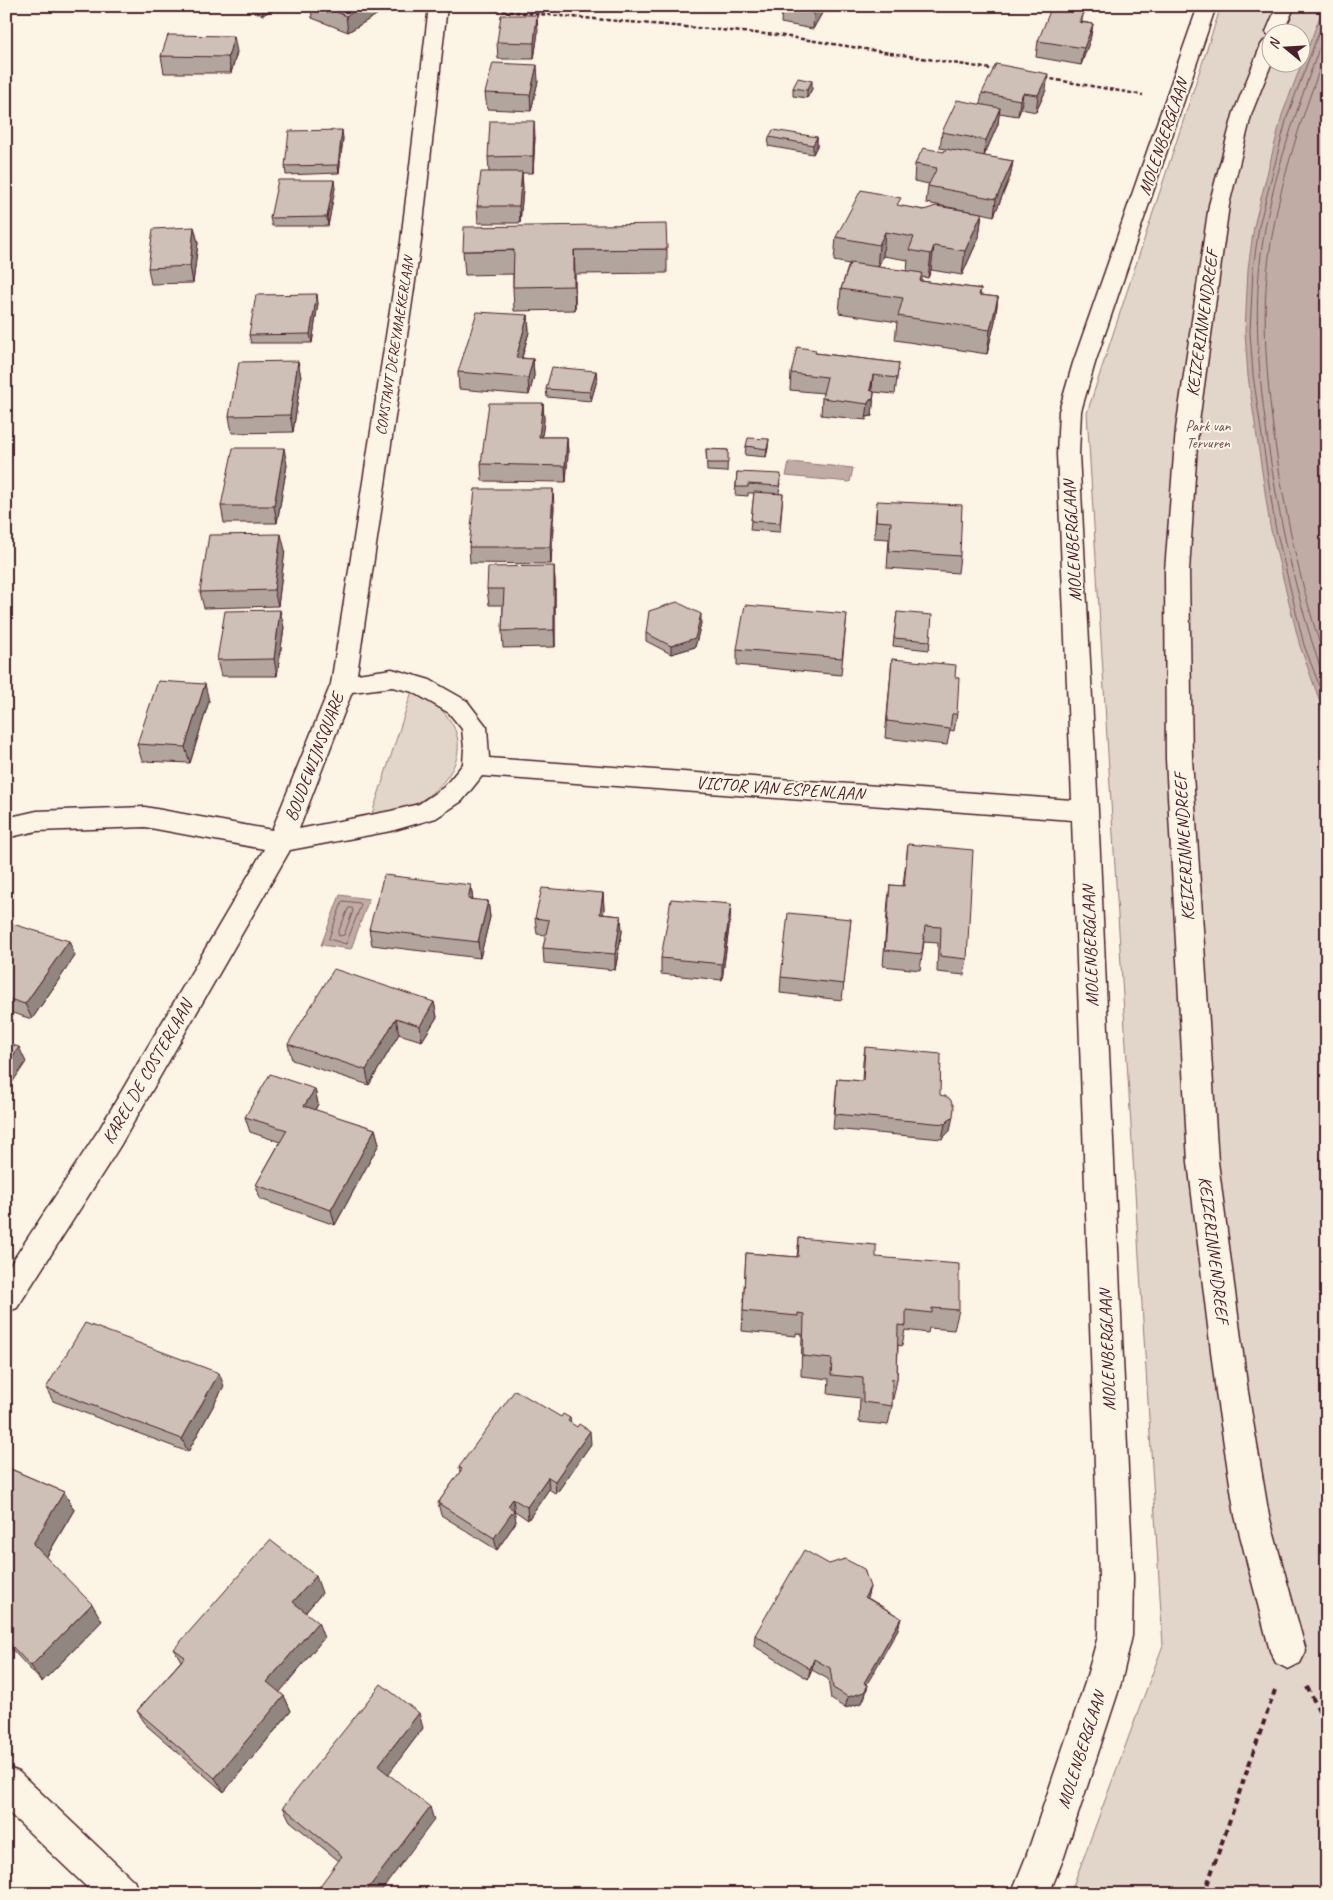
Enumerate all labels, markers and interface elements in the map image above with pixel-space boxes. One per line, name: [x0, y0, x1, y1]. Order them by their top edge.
north arrow: [1260, 22, 1310, 72]
text: N: [1265, 35, 1284, 51]
street label: MOLENBERGLAAN: [1133, 73, 1194, 198]
street label: KEIZERINNENDREEF: [1181, 246, 1224, 398]
street label: CONSTANT DEREYMAEKERLAAN: [372, 253, 419, 437]
park label: Park van Tervuren: [1185, 417, 1232, 453]
street label: MOLENBERGLAAN: [1058, 477, 1086, 602]
street label: BOUDEWIJNSQUARE: [279, 688, 349, 824]
street label: KEIZERINNENDREEF: [1169, 770, 1199, 921]
street label: VICTOR VAN ESPENLAAN: [695, 771, 868, 805]
street label: MOLENBERGLAAN: [1077, 882, 1103, 1007]
street label: KAREL DE COSTERLAAN: [97, 994, 199, 1148]
street label: KEIZERINNENDREEF: [1194, 1175, 1234, 1327]
street label: MOLENBERGLAAN: [1094, 1286, 1120, 1411]
street label: MOLENBERGLAAN: [1052, 1686, 1111, 1811]

